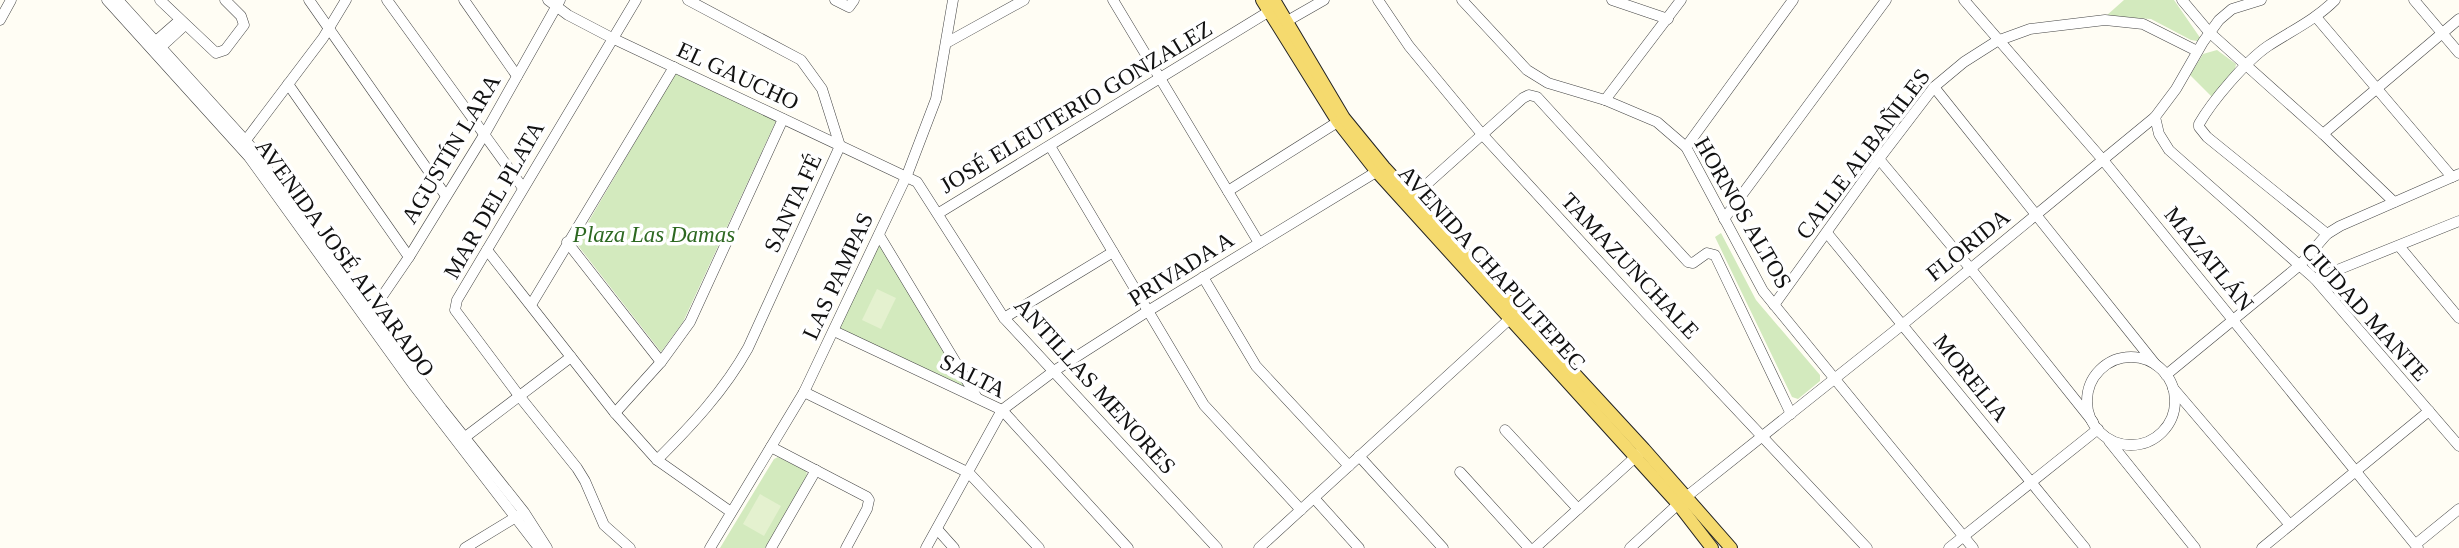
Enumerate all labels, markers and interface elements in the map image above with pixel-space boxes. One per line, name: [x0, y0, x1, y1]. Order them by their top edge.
street label: JOSÉ ELEUTERIO GONZALEZ: [935, 16, 1217, 198]
street label: EL GAUCHO: [673, 37, 803, 115]
street label: CALLE ALBAÑILES: [1791, 64, 1935, 244]
street label: AGUSTÍN LARA: [397, 70, 506, 228]
street label: MAR DEL PLATA: [439, 117, 549, 283]
street label: HORNOS ALTOS: [1690, 133, 1796, 293]
street label: AVENIDA JOSÉ ALVARADO: [250, 135, 440, 381]
street label: SANTA FÉ: [759, 150, 827, 256]
street label: AVENIDA CHAPULTEPEC: [1394, 161, 1590, 375]
street label: TAMAZUNCHALE: [1556, 188, 1704, 344]
street label: MAZATLÁN: [2159, 202, 2259, 316]
street label: FLORIDA: [1921, 204, 2015, 286]
street label: LAS PAMPAS: [798, 209, 878, 343]
park label: Plaza Las Damas: [572, 222, 735, 247]
street label: PRIVADA A: [1124, 227, 1238, 311]
street label: CIUDAD MANTE: [2297, 238, 2433, 386]
street label: ANTILLAS MENORES: [1009, 293, 1181, 479]
street label: MORELIA: [1928, 329, 2014, 427]
street label: SALTA: [936, 349, 1010, 403]

